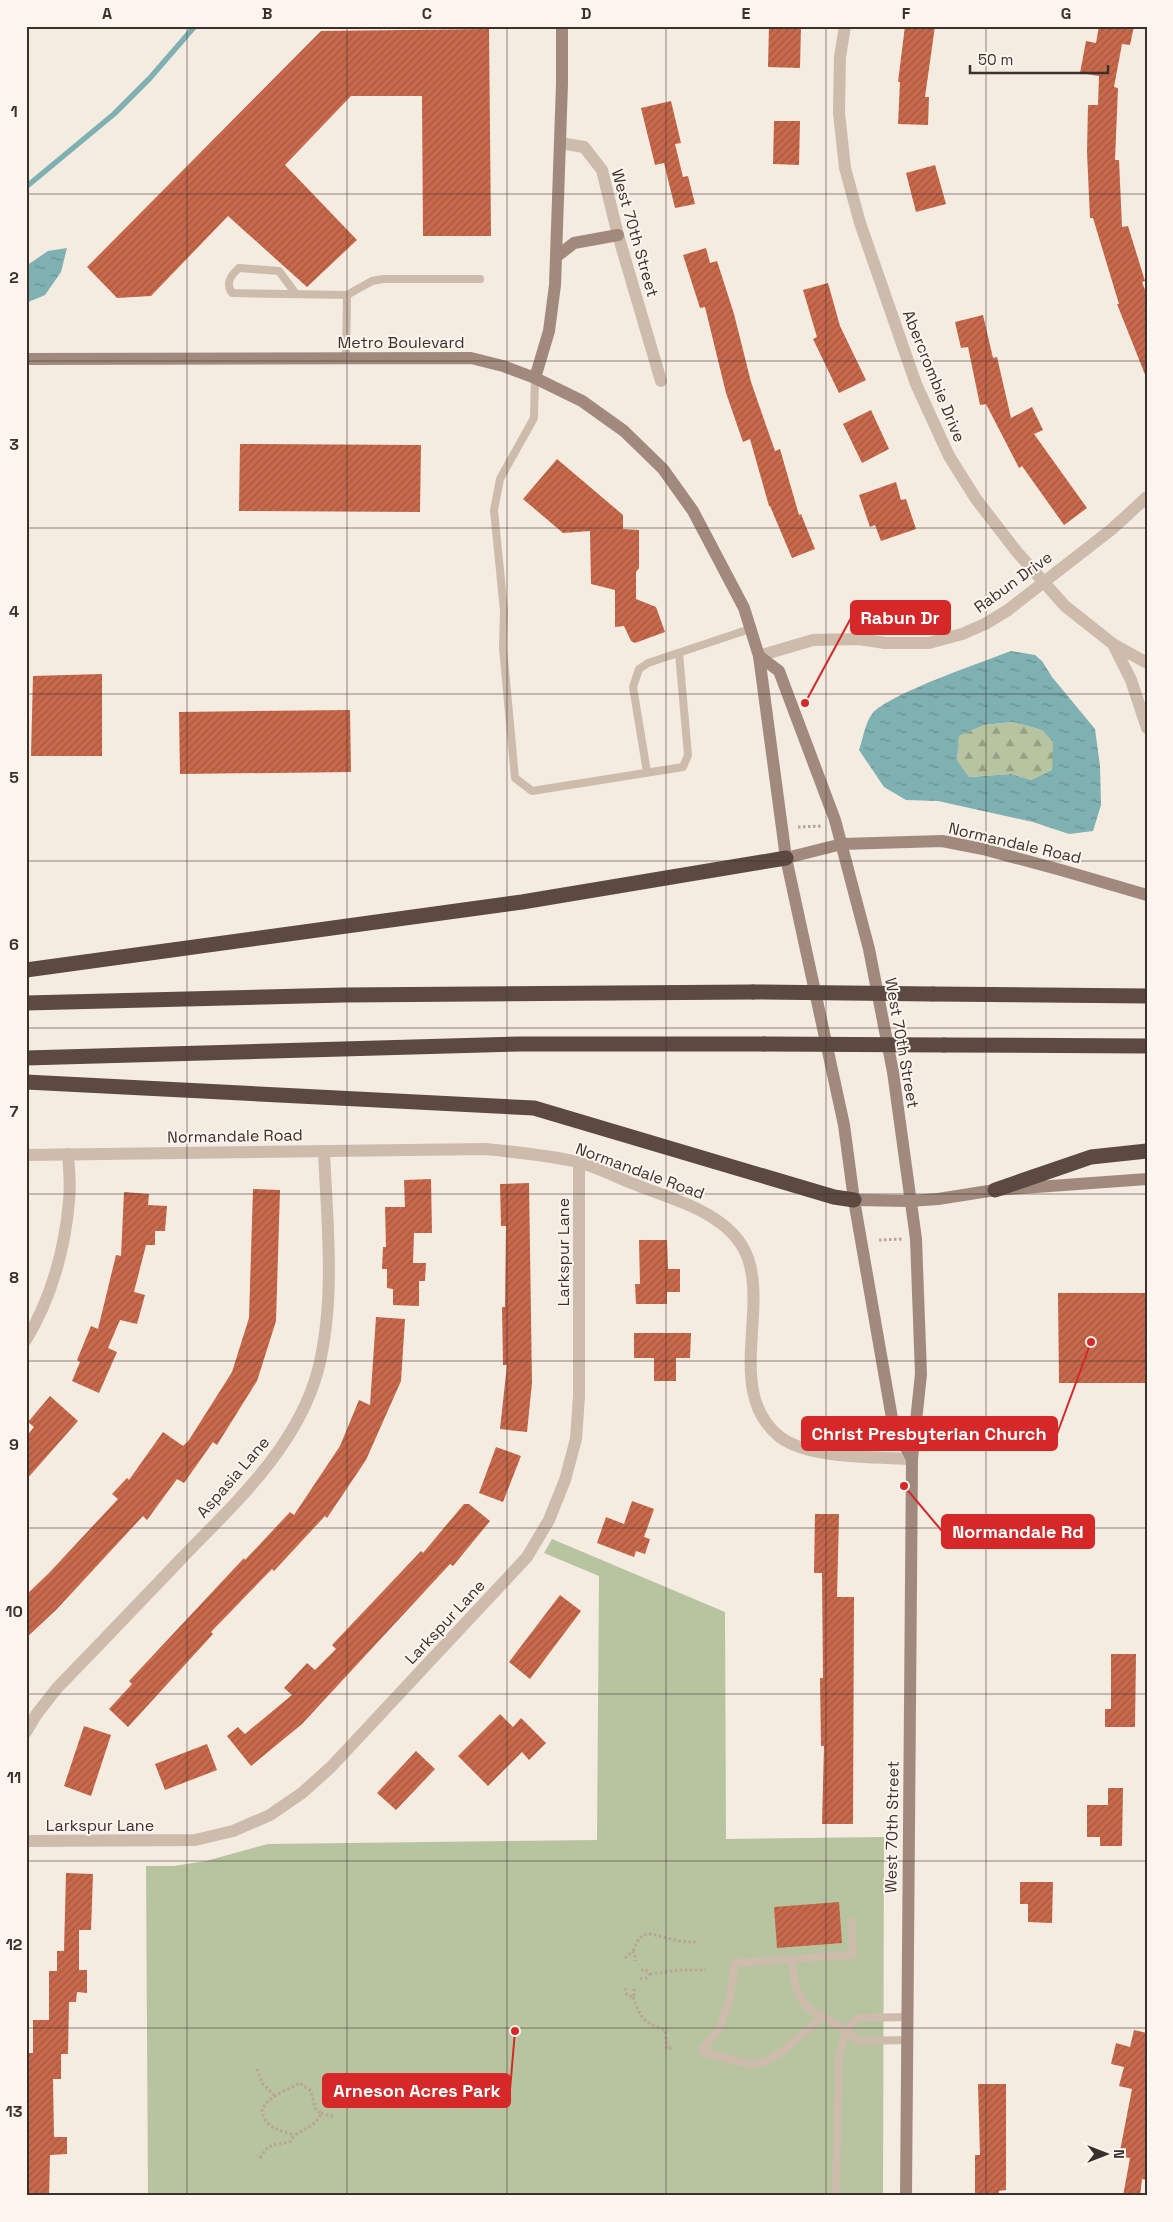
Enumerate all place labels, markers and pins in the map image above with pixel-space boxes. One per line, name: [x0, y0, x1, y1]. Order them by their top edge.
callout: Rabun Dr: [851, 601, 950, 634]
callout: Christ Presbyterian Church: [802, 1417, 1057, 1450]
callout: Normandale Rd: [942, 1515, 1094, 1548]
callout: Arneson Acres Park: [323, 2074, 510, 2107]

